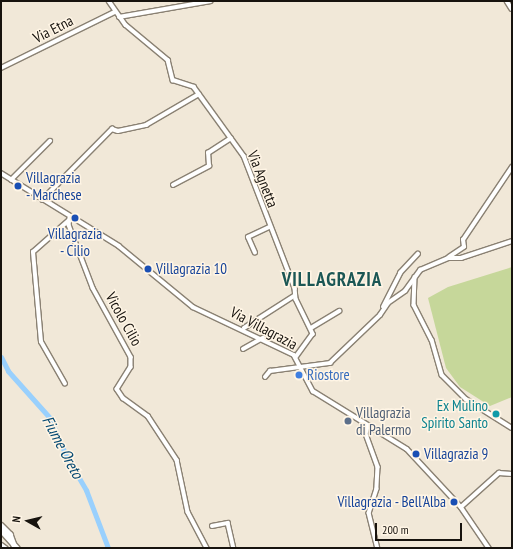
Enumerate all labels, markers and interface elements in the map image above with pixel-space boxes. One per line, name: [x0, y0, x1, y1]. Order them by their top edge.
street label: Via Etna: [30, 11, 76, 47]
street label: Via Agnetta: [244, 148, 282, 210]
place label: Villagrazia - Marchese: [26, 168, 83, 203]
marker: Villagrazia - Marchese: [13, 181, 23, 191]
marker: Villagrazia - Cilio: [70, 213, 80, 223]
place label: Villagrazia - Cilio: [48, 224, 102, 259]
place label: Villagrazia 10: [156, 260, 227, 278]
marker: Villagrazia 10: [143, 264, 153, 274]
district label: VILLAGRAZIA: [282, 269, 382, 291]
street label: Vicolo Cilio: [102, 289, 146, 349]
street label: Via Villagrazia: [227, 303, 301, 353]
place label: Riostore: [307, 366, 350, 384]
marker: Riostore: [294, 370, 304, 380]
place label: Ex Mulino Spirito Santo: [421, 396, 488, 431]
place label: Villagrazia di Palermo: [356, 403, 411, 438]
marker: Ex Mulino Spirito Santo: [491, 409, 501, 419]
water label: Fiume Oreto: [38, 412, 88, 482]
marker: Villagrazia di Palermo: [343, 416, 353, 426]
place label: Villagrazia 9: [424, 445, 488, 463]
marker: Villagrazia 9: [411, 449, 421, 459]
place label: Villagrazia - Bell'Alba: [336, 493, 446, 511]
marker: Villagrazia - Bell'Alba: [449, 497, 459, 507]
north arrow: [8, 501, 48, 541]
text: N: [9, 515, 23, 523]
scale bar: [377, 515, 464, 541]
text: 200 m: [382, 522, 409, 537]

